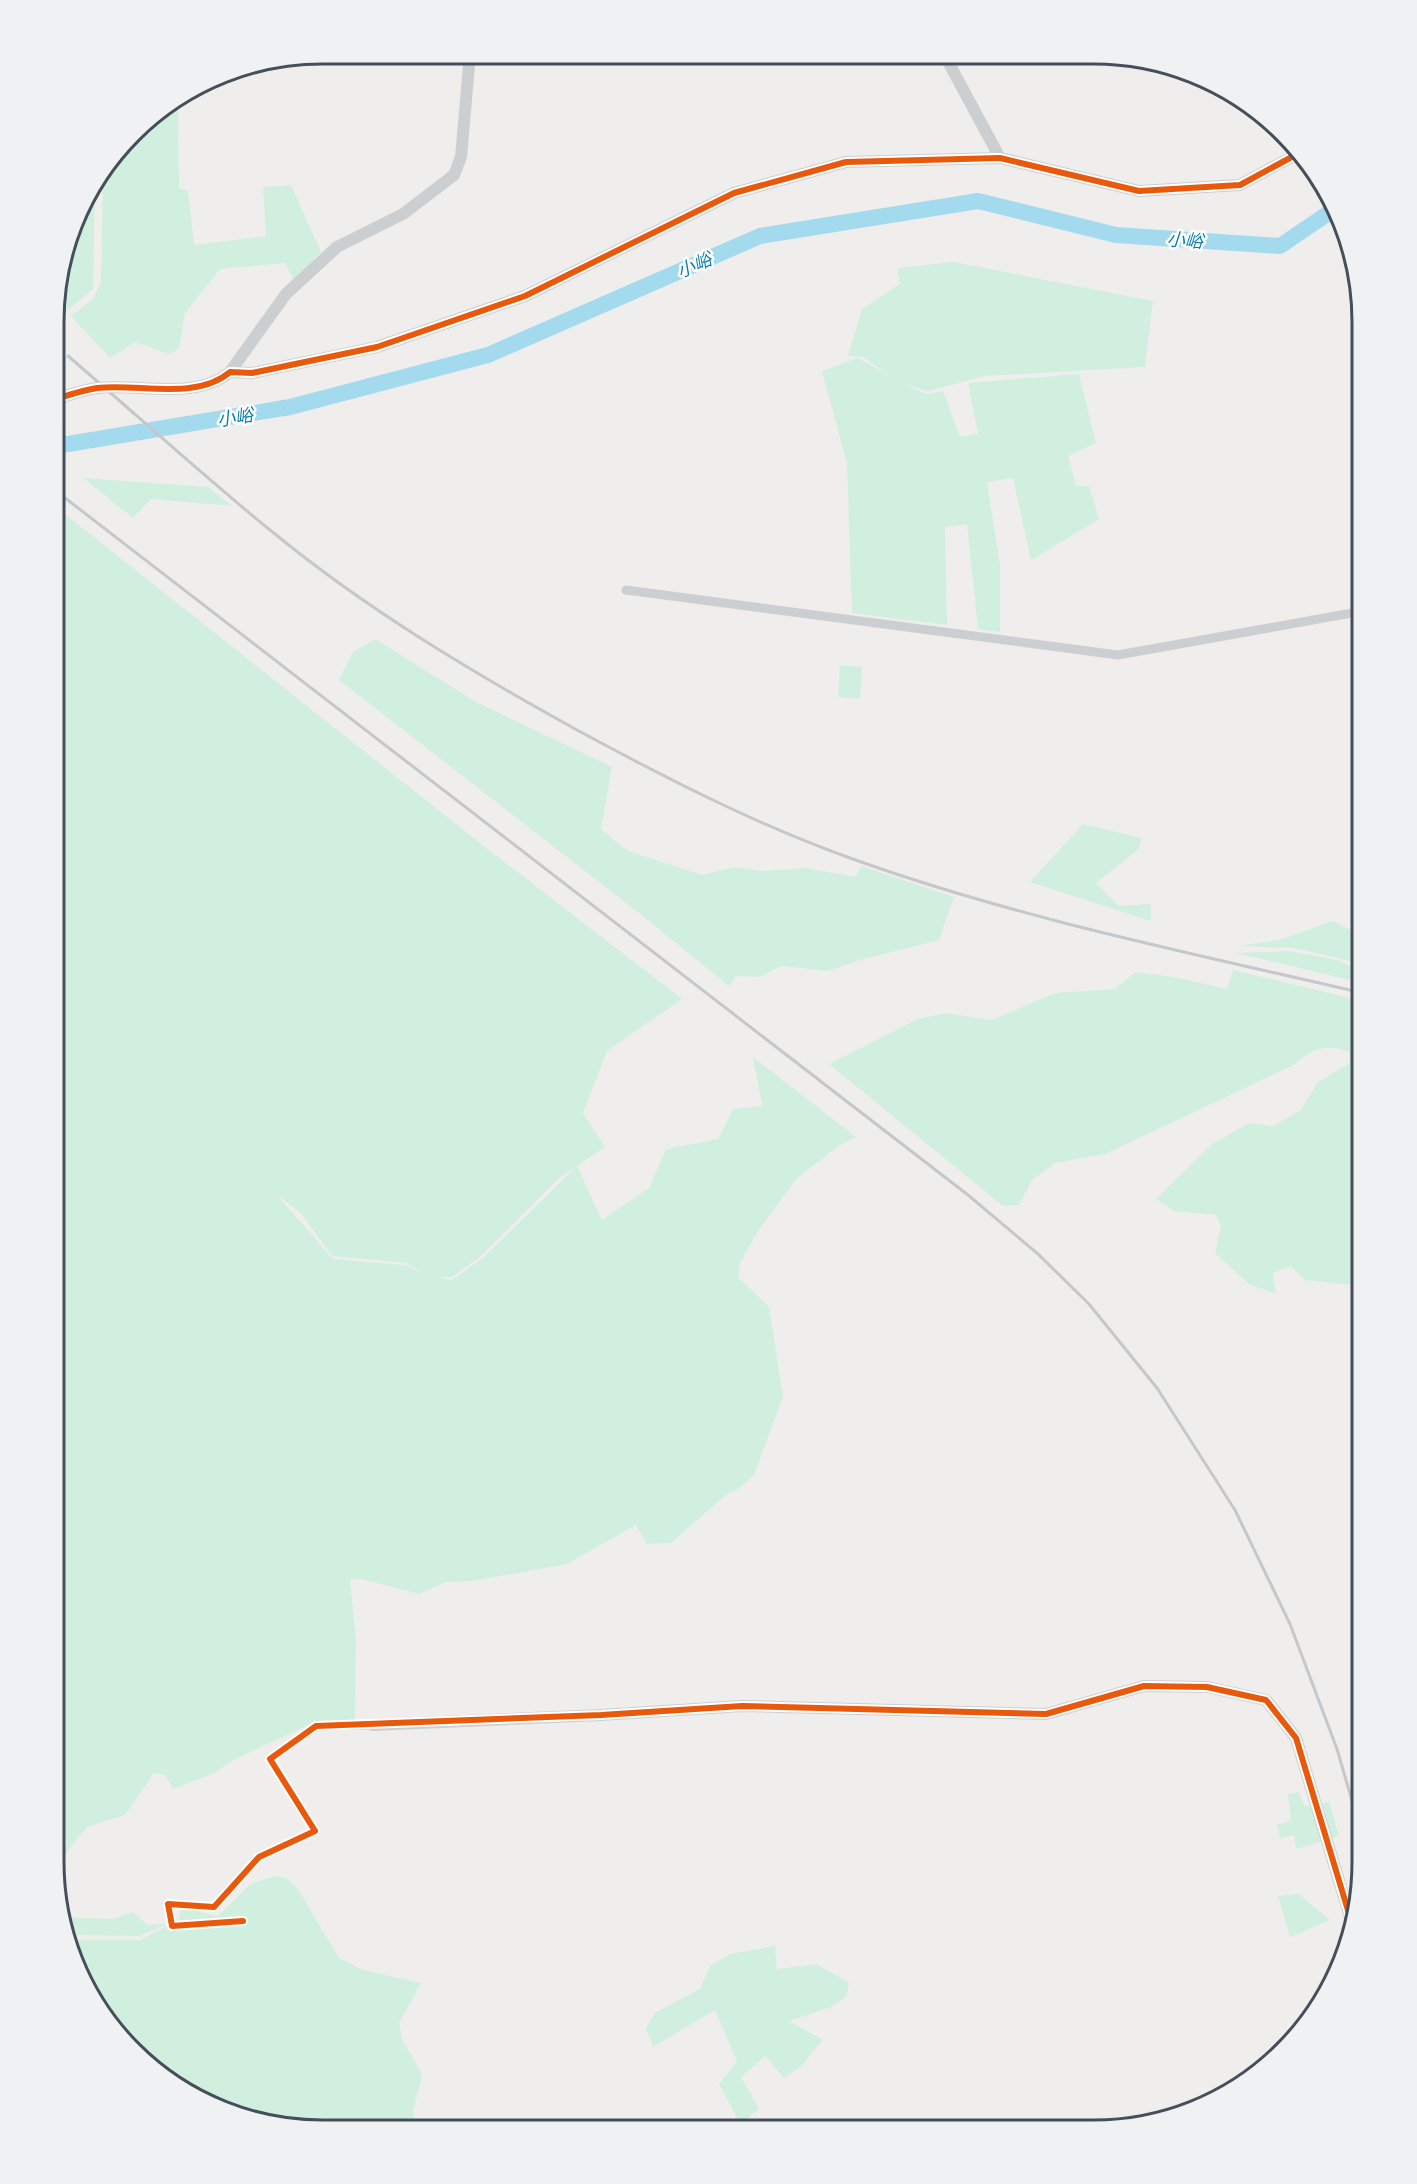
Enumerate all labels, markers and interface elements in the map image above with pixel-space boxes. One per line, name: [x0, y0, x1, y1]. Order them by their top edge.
water label: 小峪: [1166, 227, 1207, 253]
water label: 小峪: [673, 246, 718, 283]
water label: 小峪: [215, 402, 258, 431]

